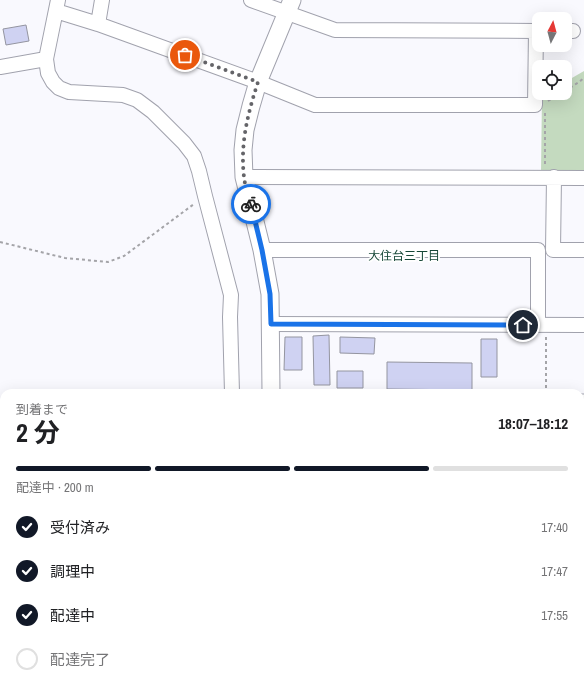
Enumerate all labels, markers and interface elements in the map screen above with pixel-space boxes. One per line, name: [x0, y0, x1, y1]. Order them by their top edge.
north arrow: [532, 12, 572, 52]
map controls: [532, 12, 572, 100]
pin: [168, 38, 202, 72]
icon: bag: [174, 44, 196, 66]
button: locate: [532, 60, 572, 100]
courier: [231, 184, 271, 224]
icon: bike: [240, 193, 262, 215]
district label: 大住台三丁目: [368, 248, 440, 264]
pin: [506, 308, 540, 342]
icon: home: [512, 314, 534, 336]
text: 到着まで: [16, 401, 68, 418]
text: 18:07–18:12: [498, 413, 568, 434]
text: 2 分: [16, 415, 60, 450]
text: 配達中 · 200 m: [16, 479, 94, 496]
icon: check: [16, 516, 38, 538]
text: 受付済み: [50, 517, 110, 538]
text: 17:40: [541, 519, 568, 536]
icon: check: [16, 560, 38, 582]
text: 調理中: [50, 561, 95, 582]
text: 17:47: [541, 563, 568, 580]
icon: check: [16, 604, 38, 626]
text: 配達中: [50, 605, 95, 626]
text: 17:55: [541, 607, 568, 624]
text: 配達完了: [50, 649, 110, 670]

